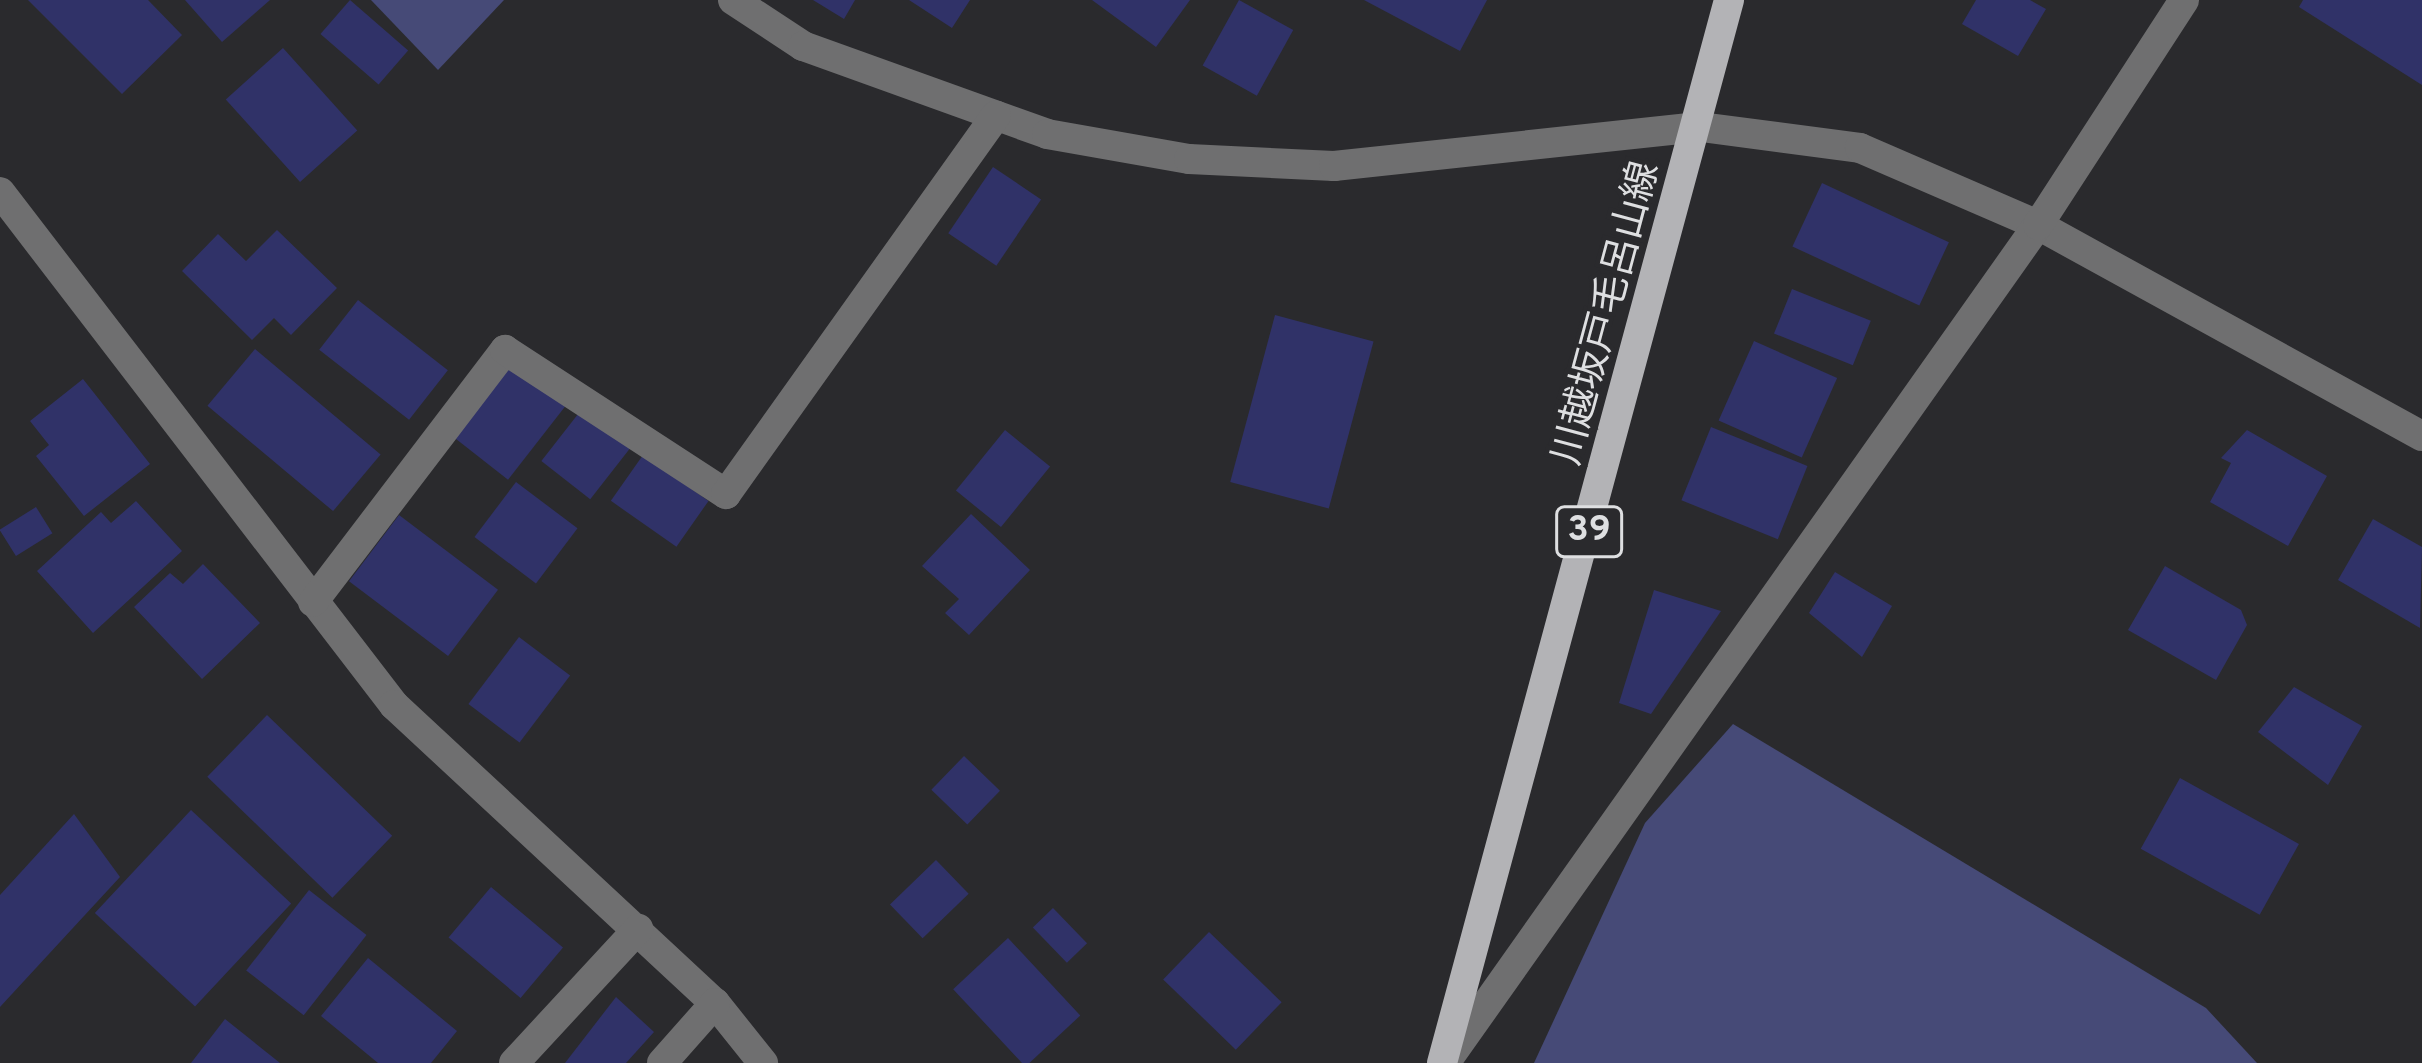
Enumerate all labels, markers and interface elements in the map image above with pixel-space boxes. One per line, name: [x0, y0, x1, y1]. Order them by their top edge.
street label: 川越坂戸毛呂山線: [1546, 157, 1672, 471]
road number: 39: [1553, 502, 1625, 562]

